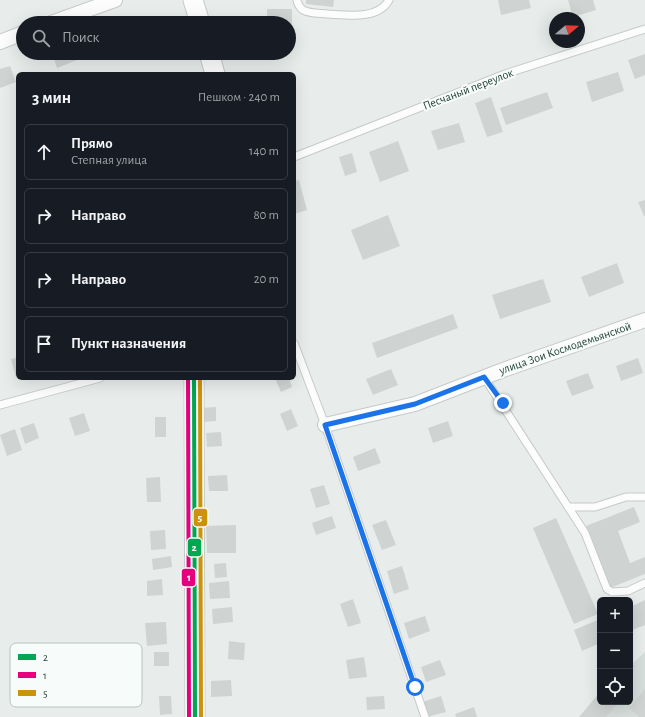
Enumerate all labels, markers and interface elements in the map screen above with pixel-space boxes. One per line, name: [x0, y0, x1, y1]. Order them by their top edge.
north arrow: [549, 12, 585, 48]
search box: [16, 16, 296, 60]
icon: search: [30, 27, 52, 49]
text: Поиск: [62, 30, 100, 45]
street label: Песчаный переулок: [421, 66, 516, 113]
text: 3 мин: [32, 89, 71, 106]
text: Пешком · 240 m: [198, 91, 280, 104]
text: Прямо: [71, 136, 113, 151]
icon: ahead: [33, 141, 55, 163]
text: 140 m: [249, 145, 279, 158]
text: Степная улица: [71, 154, 147, 167]
icon: right: [33, 205, 55, 227]
text: Направо: [71, 208, 126, 223]
text: 80 m: [253, 209, 279, 222]
icon: right: [33, 269, 55, 291]
text: Направо: [71, 272, 126, 287]
text: 20 m: [254, 273, 279, 286]
street label: улица Зои Космодемьянской: [496, 320, 633, 378]
icon: arrive: [33, 333, 55, 355]
text: Пункт назначения: [71, 336, 186, 351]
route end: [494, 394, 512, 412]
line badge: 5: [193, 508, 208, 527]
text: 5: [198, 512, 203, 523]
line badge: 2: [187, 538, 202, 557]
text: 2: [191, 542, 197, 553]
line badge: 1: [181, 568, 196, 587]
text: 1: [187, 572, 191, 583]
map controls: [597, 597, 633, 705]
button: +: [597, 597, 633, 633]
button: −: [597, 633, 633, 669]
legend: [10, 643, 142, 707]
text: 2: [43, 652, 48, 663]
button: locate: [597, 669, 633, 705]
text: 1: [43, 670, 47, 681]
route start: [406, 678, 424, 696]
text: 5: [43, 688, 48, 699]

